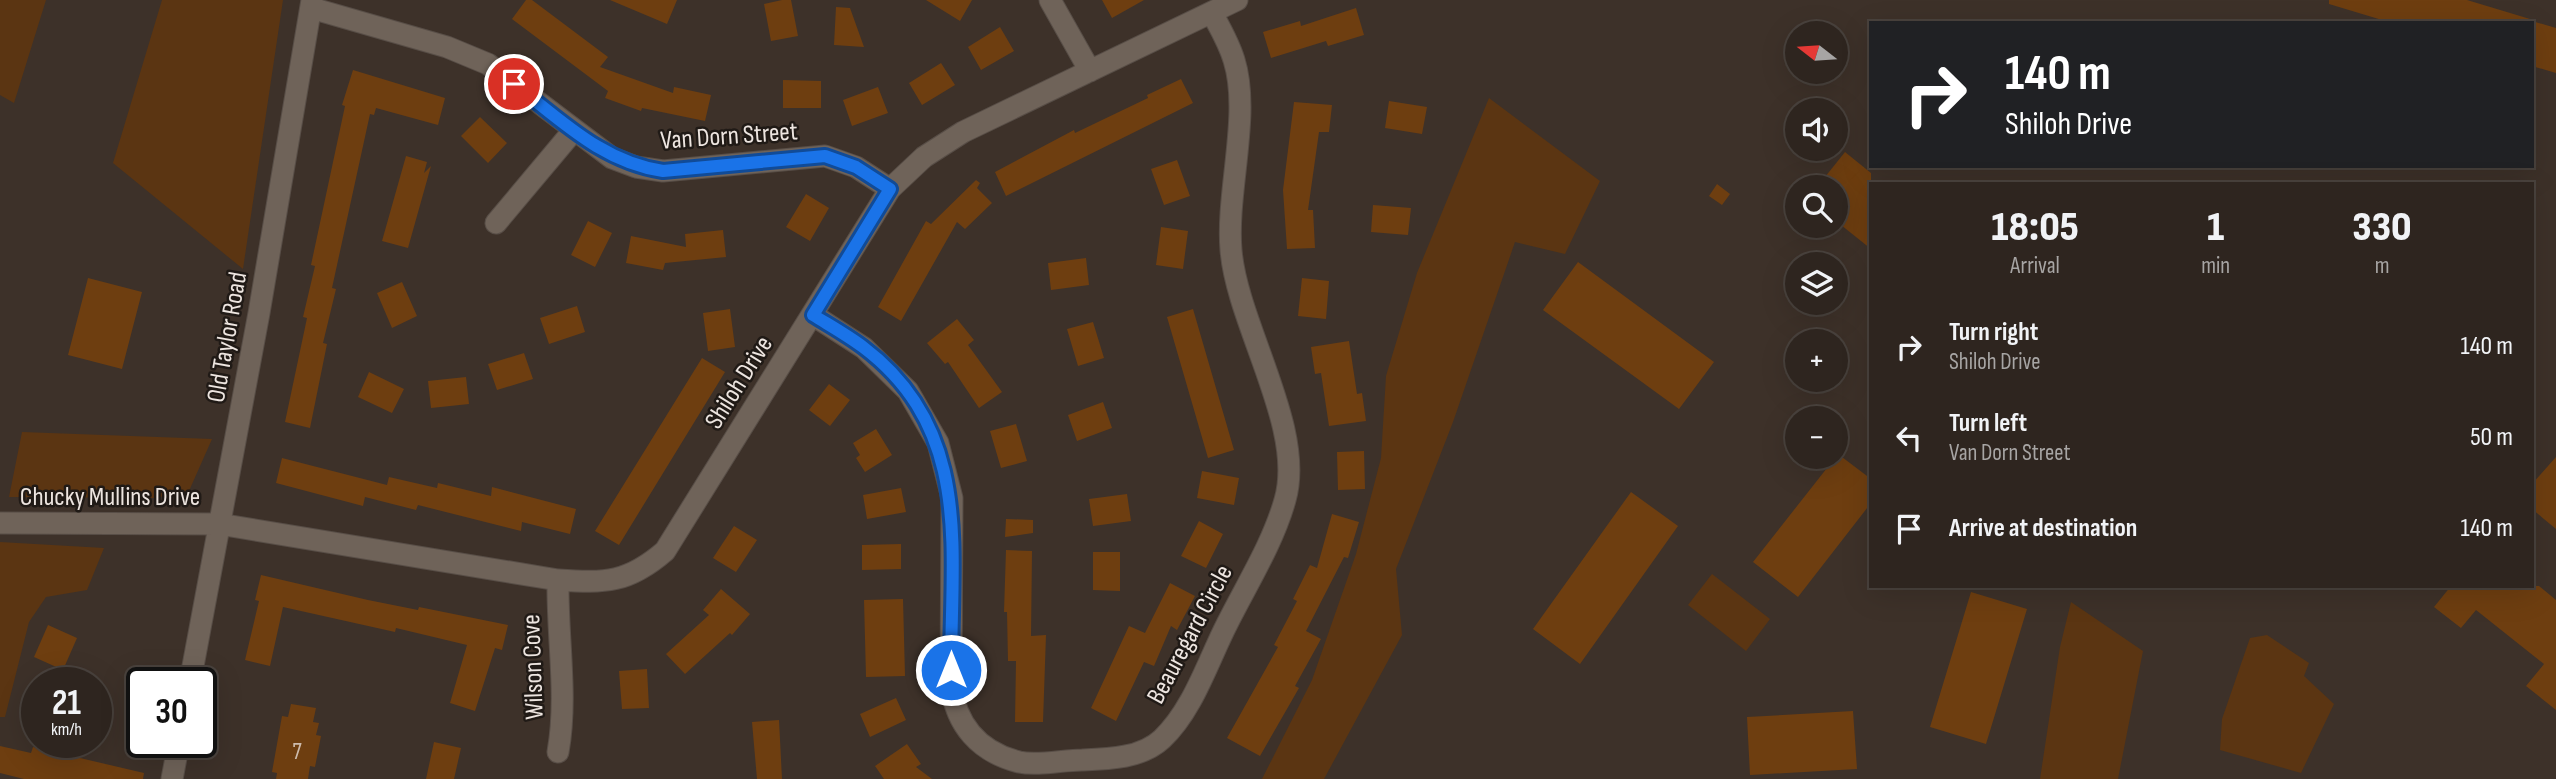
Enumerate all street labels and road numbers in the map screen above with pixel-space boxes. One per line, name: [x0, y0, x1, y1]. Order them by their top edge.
street label: Van Dorn Street: [660, 116, 799, 157]
street label: Old Taylor Road: [201, 270, 254, 405]
street label: Shiloh Drive: [699, 331, 780, 435]
street label: Chucky Mullins Drive: [20, 482, 200, 513]
street label: Beauregard Circle: [1141, 560, 1240, 709]
street label: Wilson Cove: [516, 614, 551, 720]

